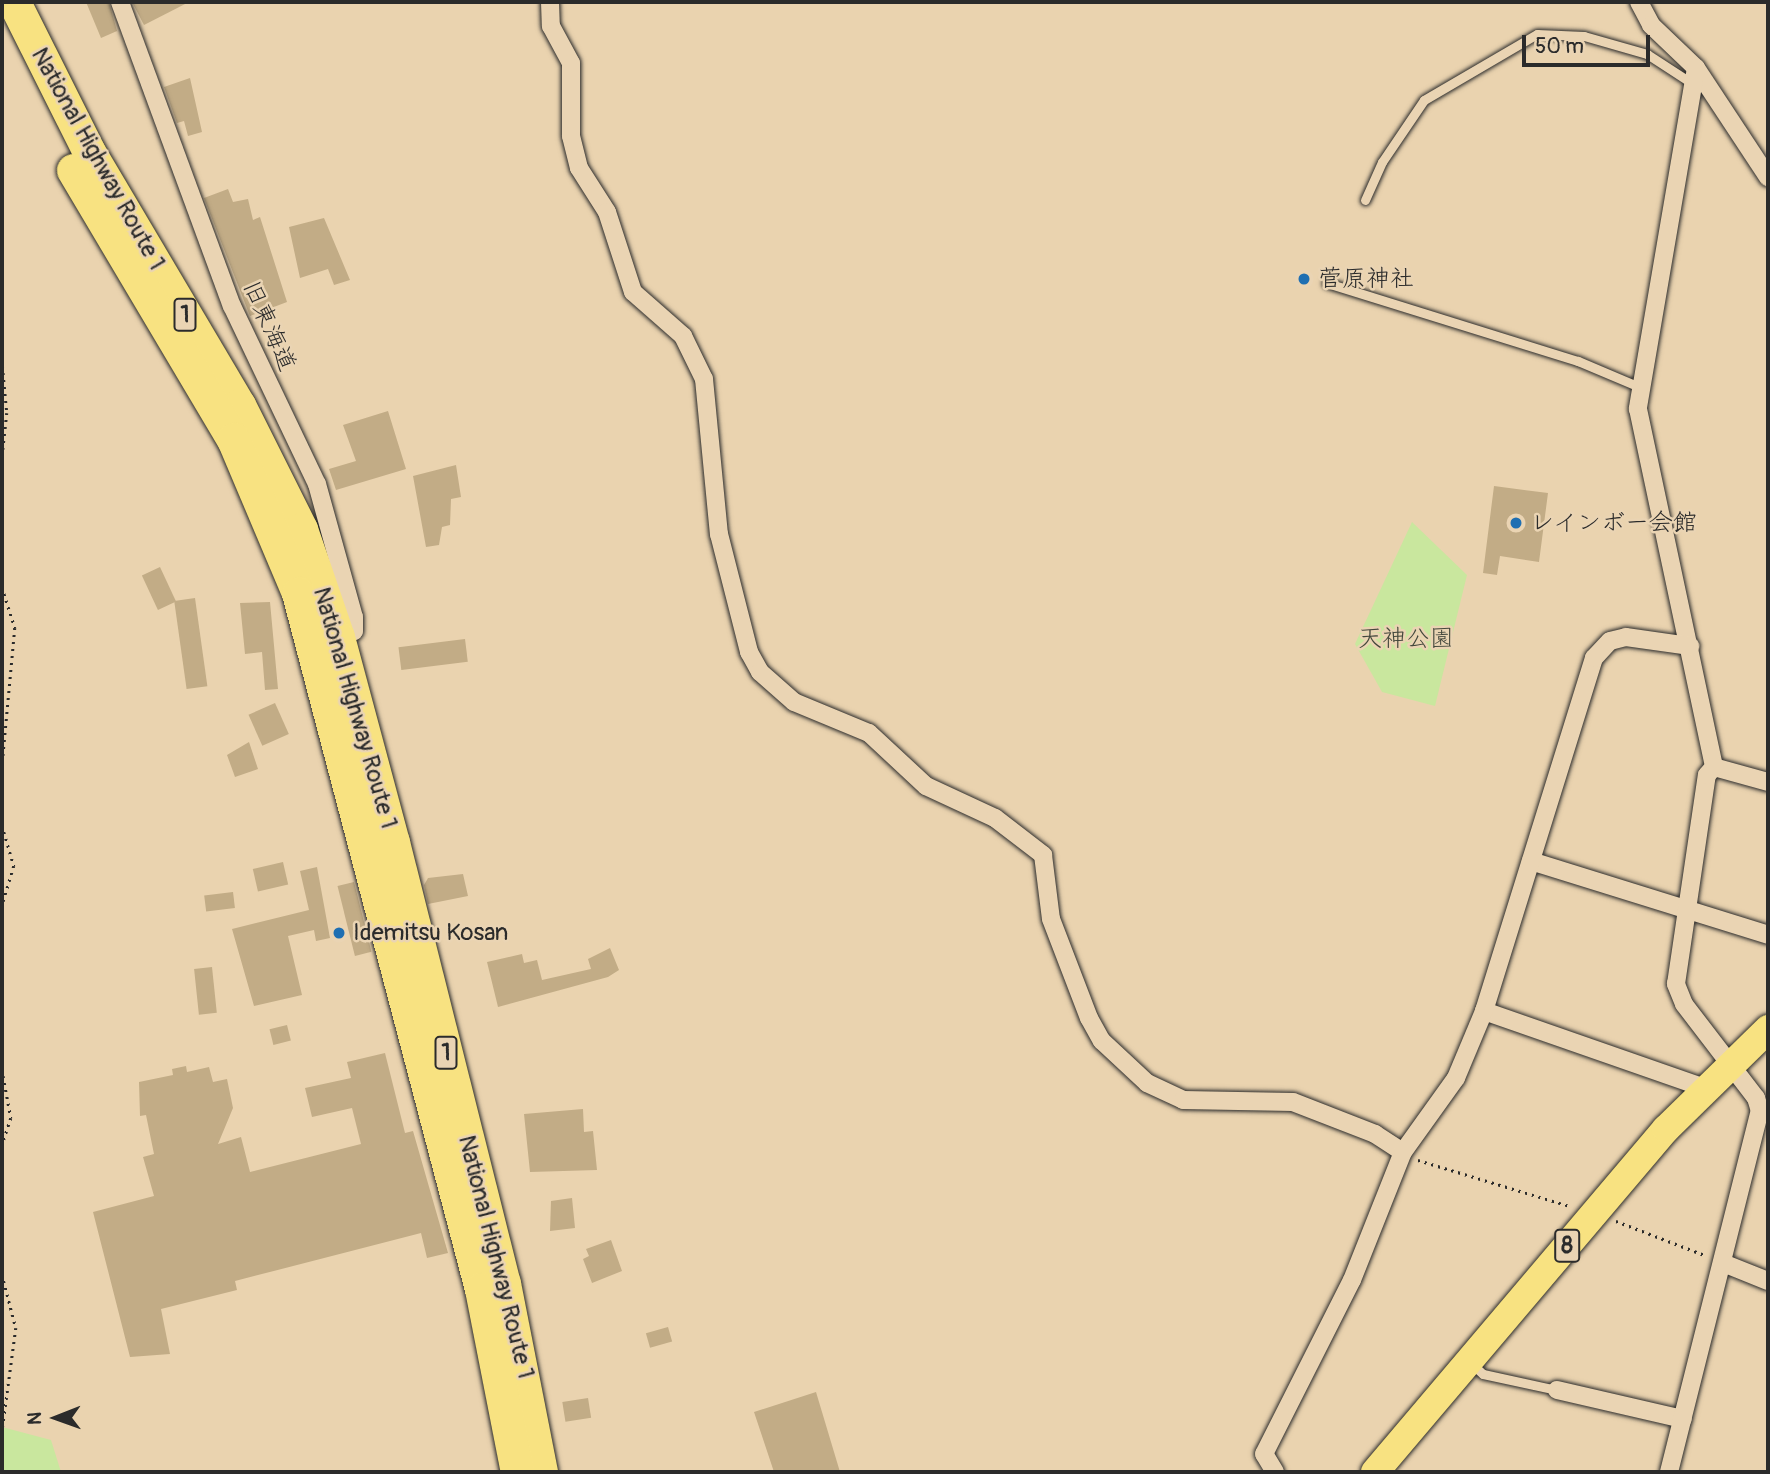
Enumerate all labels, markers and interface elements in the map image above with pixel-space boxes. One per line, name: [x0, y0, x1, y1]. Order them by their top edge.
scale bar: [1525, 21, 1653, 65]
text: 50 m: [1535, 33, 1584, 60]
street label: National Highway Route 1: [25, 43, 171, 275]
place label: 菅原神社: [1318, 265, 1414, 293]
marker: 菅原神社: [1296, 271, 1312, 287]
street label: 旧東海道: [236, 276, 302, 376]
road number: 1: [173, 296, 197, 334]
place label: レインボー会館: [1530, 509, 1698, 537]
marker: レインボー会館: [1508, 515, 1524, 531]
street label: National Highway Route 1: [307, 584, 403, 832]
park label: 天神公園: [1358, 625, 1454, 653]
place label: Idemitsu Kosan: [353, 919, 508, 947]
marker: Idemitsu Kosan: [331, 925, 347, 941]
road number: 1: [434, 1034, 458, 1072]
street label: National Highway Route 1: [452, 1132, 540, 1382]
road number: 8: [1553, 1226, 1581, 1266]
north arrow: [21, 1383, 91, 1453]
text: N: [23, 1412, 47, 1425]

